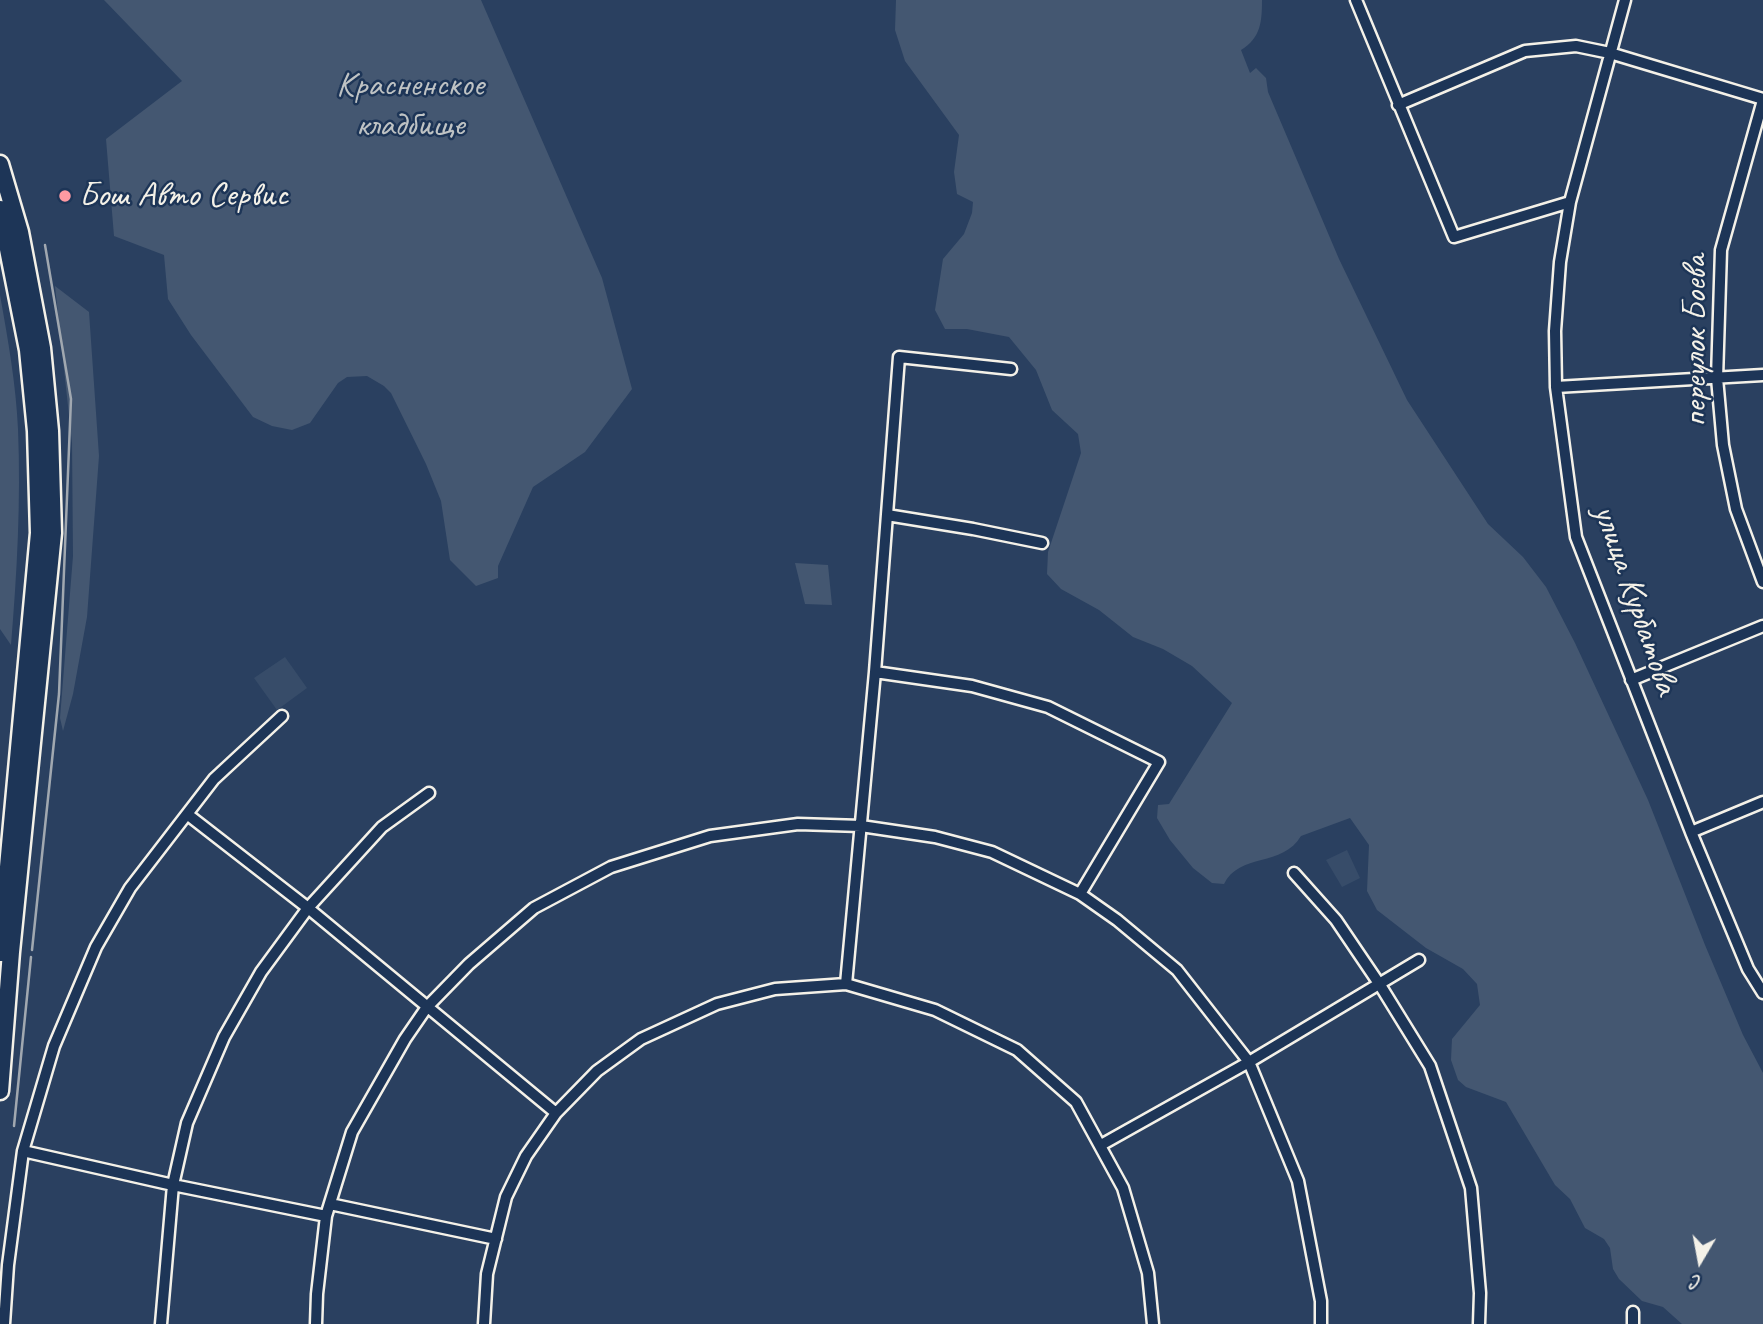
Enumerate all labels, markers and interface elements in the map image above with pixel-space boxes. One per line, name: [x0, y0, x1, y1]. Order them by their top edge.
park label: Красненское кладбище: [336, 65, 484, 147]
place label: Бош Авто Сервис: [79, 175, 288, 217]
marker: Бош Авто Сервис: [57, 188, 73, 204]
street label: переулок Боева: [1675, 255, 1717, 427]
street label: улица Курбатова: [1583, 500, 1687, 700]
north arrow: [1665, 1226, 1735, 1296]
text: С: [1690, 1269, 1703, 1294]

